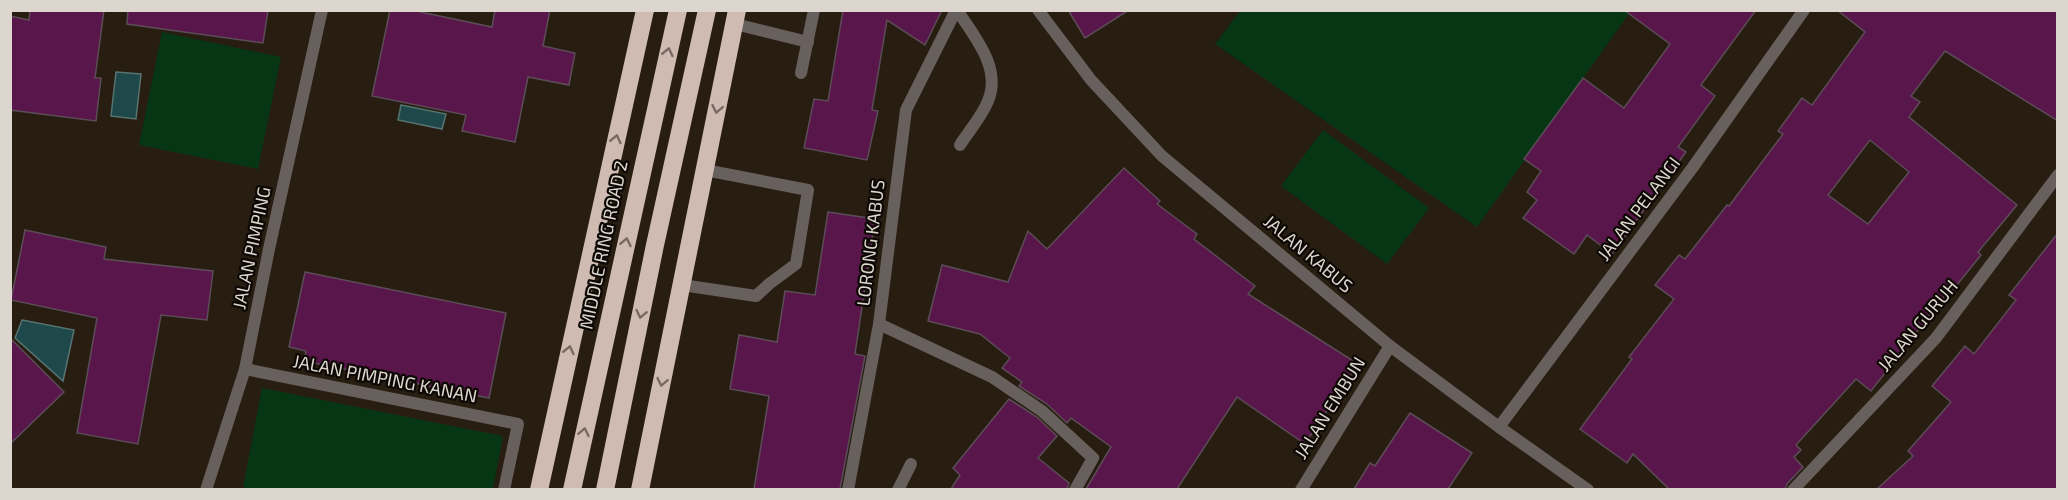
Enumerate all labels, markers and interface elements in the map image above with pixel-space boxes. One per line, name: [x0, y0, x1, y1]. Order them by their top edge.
one-way arrow: [661, 47, 674, 57]
one-way arrow: [711, 104, 724, 114]
one-way arrow: [609, 135, 622, 145]
street label: JALAN PELANGI: [1592, 152, 1684, 265]
street label: MIDDLE RING ROAD 2: [574, 158, 632, 331]
street label: LORONG KABUS: [851, 178, 889, 307]
street label: JALAN PIMPING: [227, 184, 275, 311]
street label: JALAN KABUS: [1260, 210, 1358, 297]
one-way arrow: [619, 237, 632, 247]
street label: JALAN GURUH: [1873, 275, 1962, 376]
one-way arrow: [635, 309, 648, 319]
one-way arrow: [562, 346, 575, 356]
street label: JALAN PIMPING KANAN: [291, 349, 479, 407]
street label: JALAN EMBUN: [1289, 352, 1369, 463]
one-way arrow: [656, 377, 669, 387]
one-way arrow: [577, 428, 590, 438]

